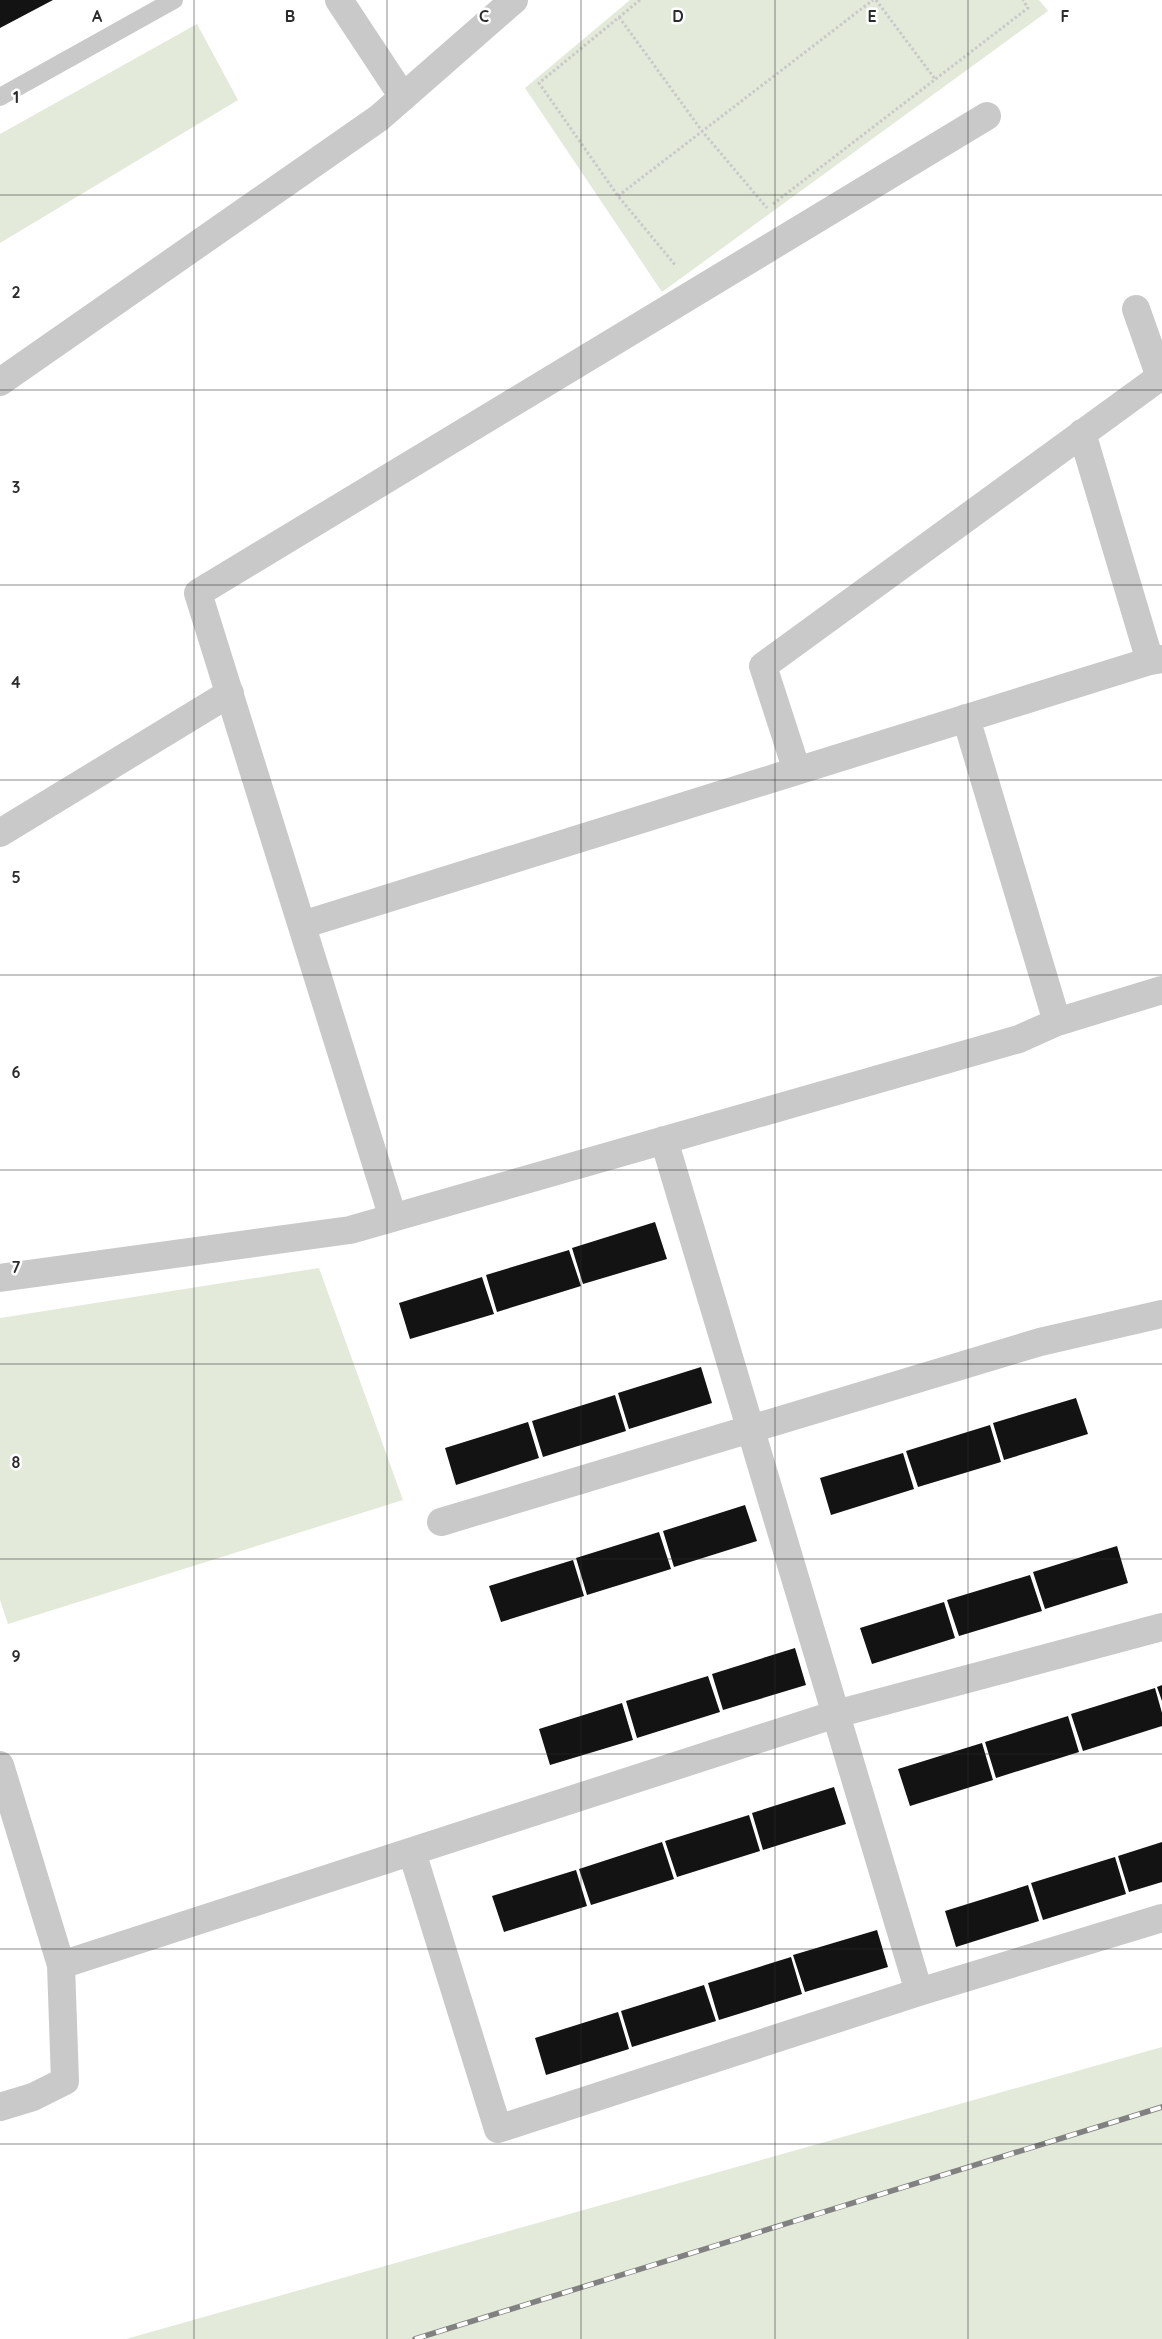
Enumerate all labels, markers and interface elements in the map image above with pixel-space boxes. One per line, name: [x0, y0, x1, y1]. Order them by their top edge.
text: A: [92, 6, 103, 26]
text: B: [285, 6, 295, 26]
text: C: [479, 6, 489, 26]
text: D: [672, 6, 684, 26]
text: E: [867, 6, 877, 26]
text: F: [1061, 6, 1070, 26]
text: 1: [13, 87, 19, 107]
text: 2: [11, 282, 21, 302]
text: 3: [12, 477, 20, 497]
text: 4: [11, 672, 21, 692]
text: 5: [11, 867, 21, 887]
text: 6: [12, 1062, 21, 1082]
text: 7: [12, 1257, 21, 1277]
text: 8: [12, 1452, 21, 1472]
text: 9: [11, 1646, 21, 1666]

